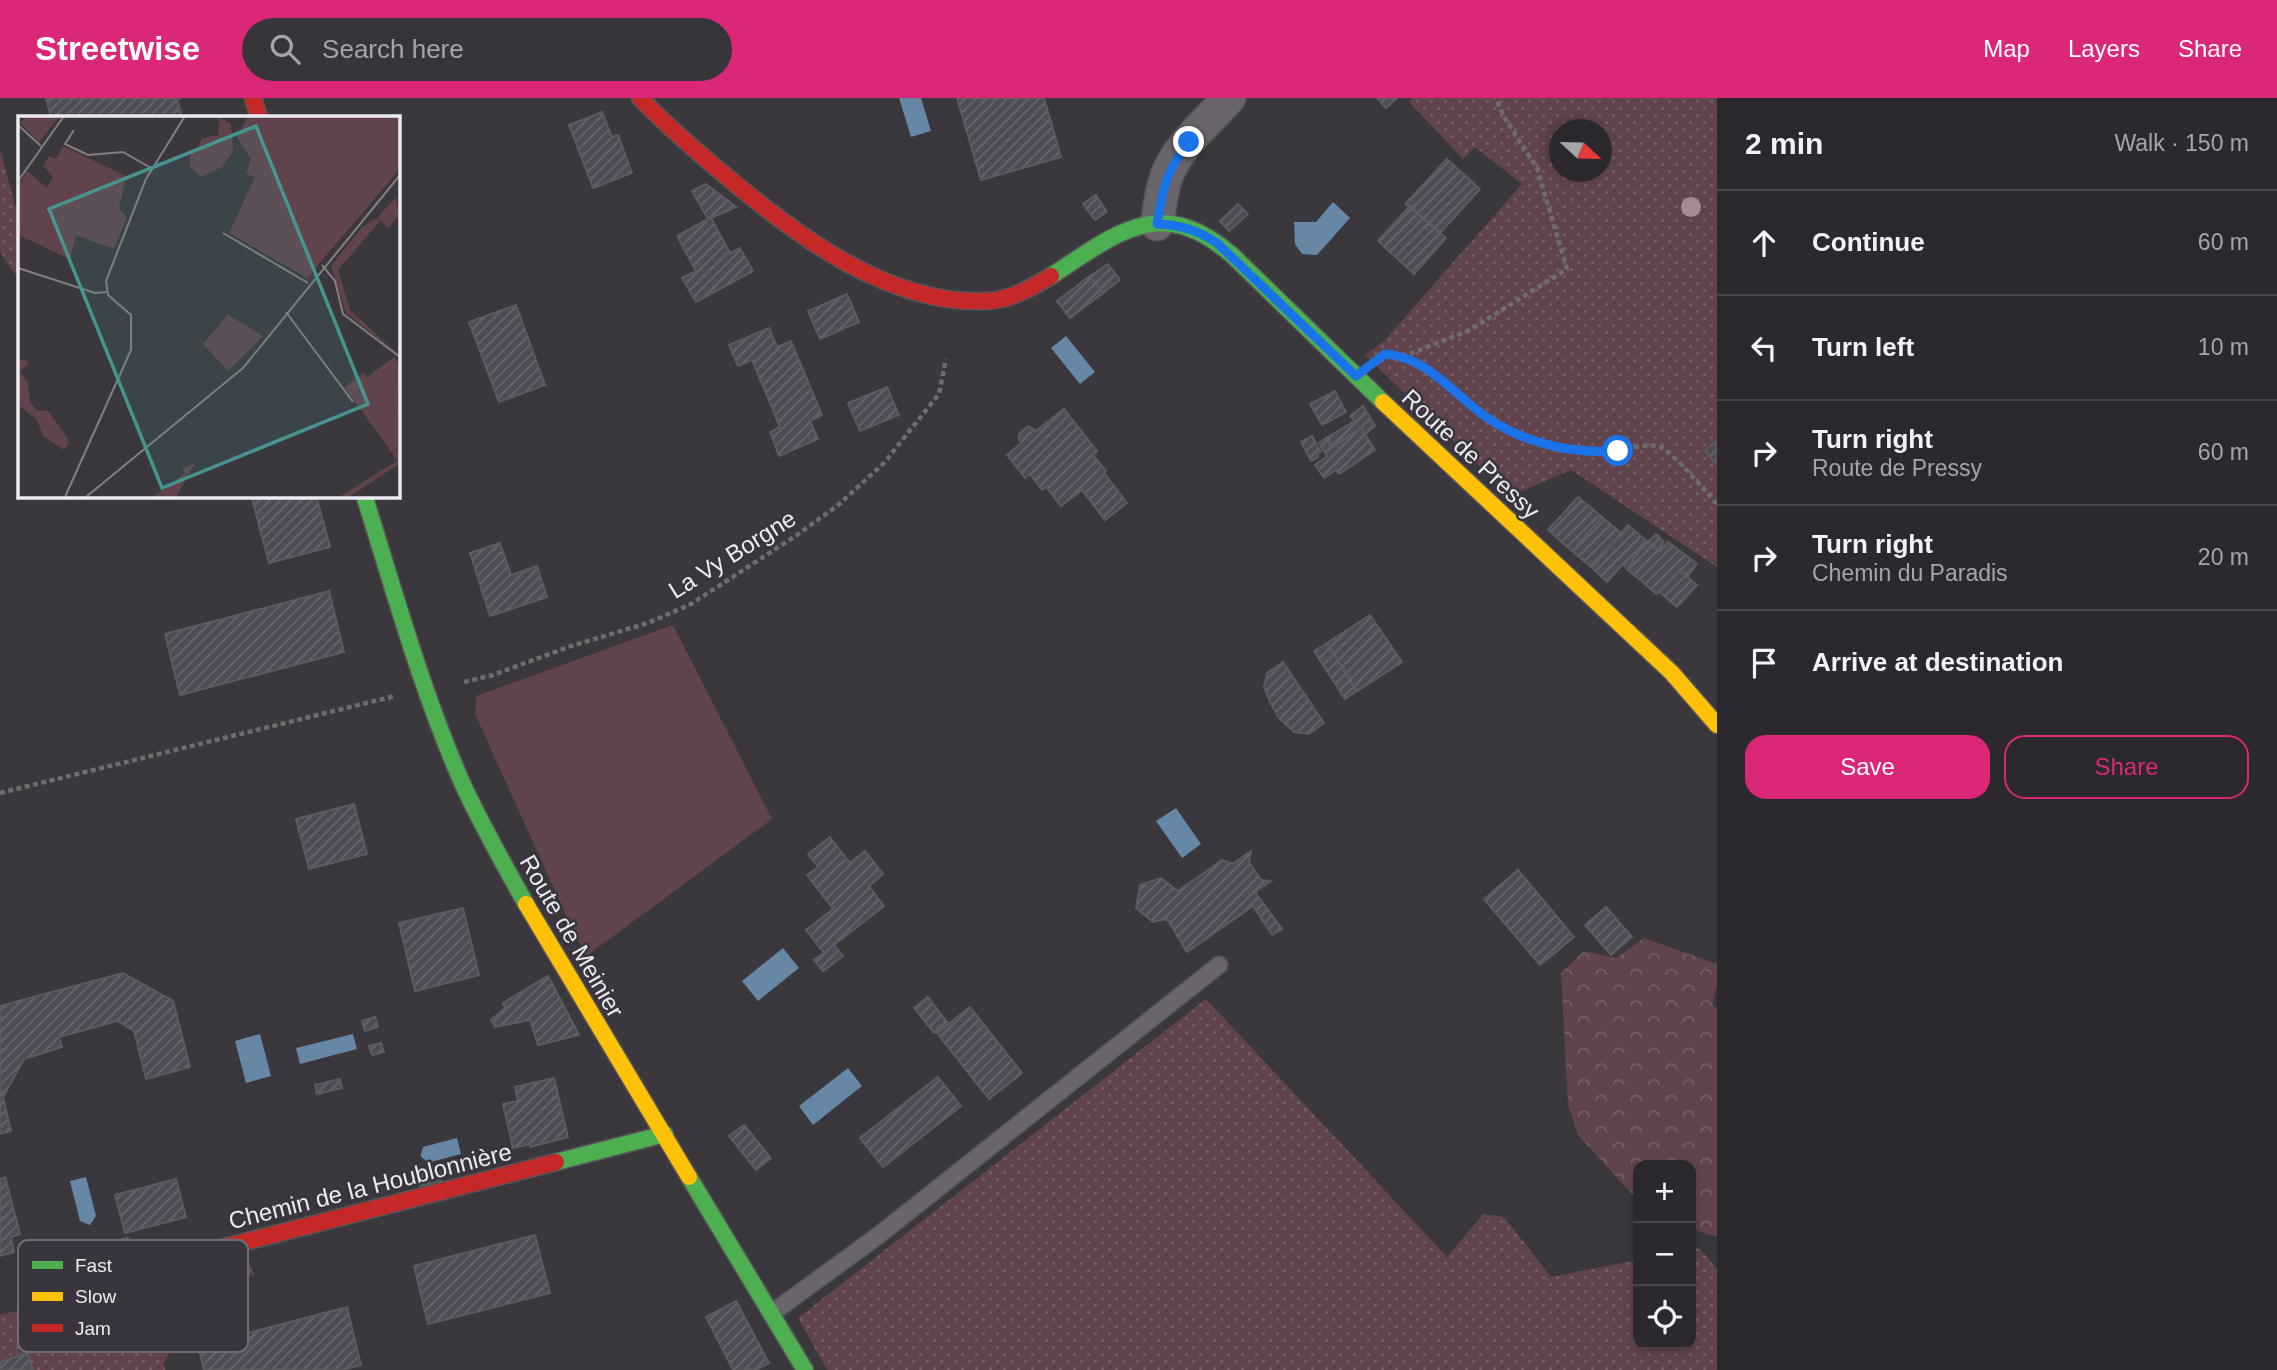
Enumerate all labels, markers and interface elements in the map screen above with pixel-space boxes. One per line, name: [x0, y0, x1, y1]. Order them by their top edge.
search box: [242, 18, 732, 81]
text: Streetwise: [35, 30, 200, 67]
icon: search: [266, 30, 304, 68]
text: Search here: [322, 34, 464, 64]
text: Map: [1983, 35, 2030, 62]
text: Layers: [2068, 35, 2140, 62]
text: Share: [2178, 35, 2242, 62]
inset map: [18, 116, 399, 497]
north arrow: [1549, 119, 1612, 182]
route end: [1173, 126, 1204, 157]
text: 2 min: [1745, 127, 1823, 160]
text: Walk · 150 m: [2114, 130, 2249, 156]
icon: ahead: [1745, 224, 1783, 262]
text: Continue: [1812, 227, 1925, 257]
text: 60 m: [2198, 229, 2249, 255]
icon: left: [1745, 329, 1783, 367]
text: Turn left: [1812, 332, 1914, 362]
text: 10 m: [2198, 334, 2249, 360]
street label: Route de Pressy: [1397, 384, 1545, 524]
text: Turn right: [1812, 424, 1933, 454]
icon: right: [1745, 434, 1783, 472]
route start: [1602, 435, 1633, 466]
text: 60 m: [2198, 439, 2249, 465]
text: Route de Pressy: [1812, 455, 1982, 481]
street label: La Vy Borgne: [664, 504, 800, 604]
text: Turn right: [1812, 529, 1933, 559]
icon: right: [1745, 539, 1783, 577]
text: 20 m: [2198, 544, 2249, 570]
text: Chemin du Paradis: [1812, 560, 2008, 586]
icon: arrive: [1745, 644, 1783, 682]
text: Arrive at destination: [1812, 647, 2063, 677]
button: Save: [1745, 735, 1990, 799]
button: Share: [2004, 735, 2249, 799]
street label: Route de Meinier: [515, 850, 629, 1022]
street label: Chemin de la Houblonnière: [226, 1138, 514, 1234]
map controls: [1633, 1160, 1696, 1349]
button: +: [1633, 1160, 1696, 1223]
button: −: [1633, 1223, 1696, 1286]
legend: [18, 1240, 248, 1352]
text: Fast: [75, 1255, 113, 1276]
text: Slow: [75, 1286, 116, 1307]
button: locate: [1633, 1286, 1696, 1349]
text: Jam: [75, 1318, 111, 1339]

